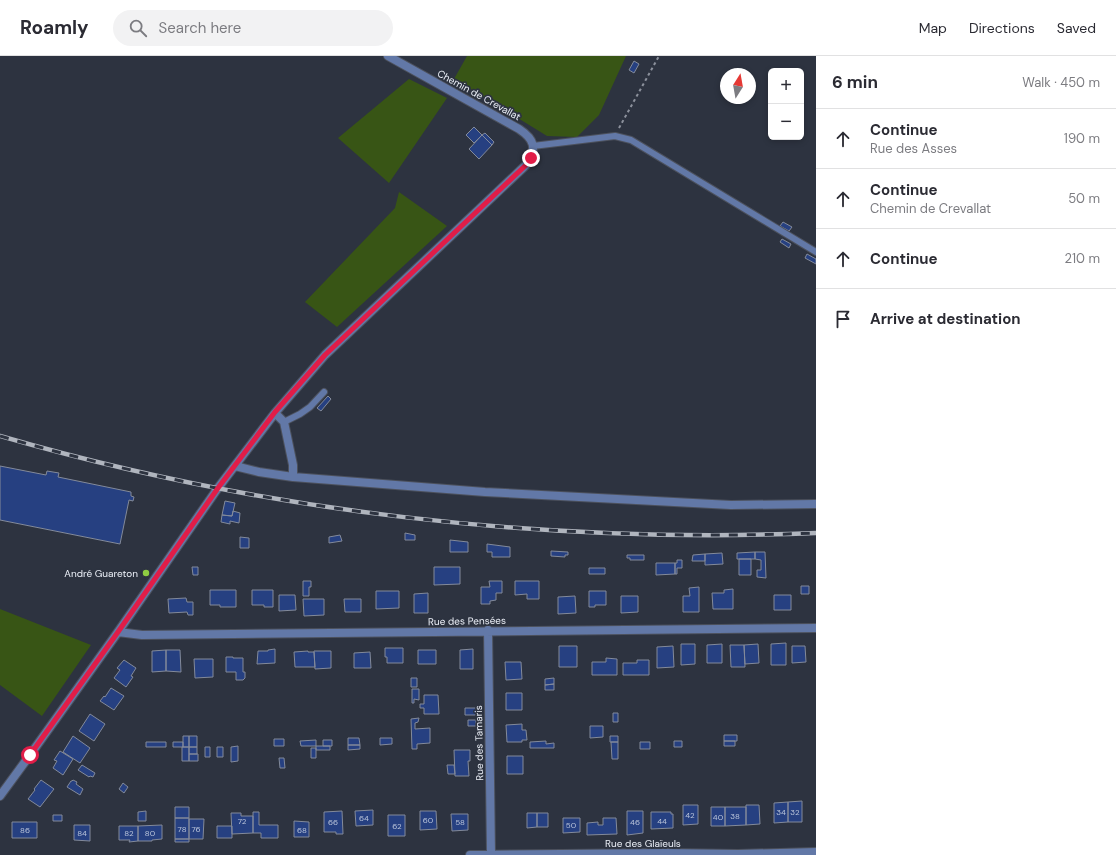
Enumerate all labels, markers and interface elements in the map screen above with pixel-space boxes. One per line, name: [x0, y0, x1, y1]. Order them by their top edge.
search box: [113, 10, 393, 46]
text: Roamly: [20, 15, 89, 40]
icon: search: [127, 17, 149, 39]
text: Search here: [159, 18, 241, 38]
text: Map: [919, 19, 947, 37]
text: Directions: [969, 19, 1035, 37]
text: Saved: [1057, 19, 1096, 37]
street label: Chemin de Crevallat: [435, 67, 523, 123]
north arrow: [720, 68, 756, 104]
map controls: [768, 68, 804, 140]
button: +: [768, 68, 804, 104]
text: 6 min: [832, 71, 878, 93]
text: Walk · 450 m: [1022, 74, 1100, 91]
button: −: [768, 104, 804, 140]
text: Continue: [870, 120, 938, 140]
icon: ahead: [832, 128, 854, 150]
text: 190 m: [1064, 130, 1100, 147]
text: Rue des Asses: [870, 140, 957, 157]
route end: [522, 149, 540, 167]
text: Continue: [870, 180, 938, 200]
icon: ahead: [832, 188, 854, 210]
text: 50 m: [1068, 190, 1100, 207]
text: Chemin de Crevallat: [870, 200, 991, 217]
icon: ahead: [832, 248, 854, 270]
text: Continue: [870, 249, 938, 269]
text: 210 m: [1065, 250, 1100, 267]
icon: arrive: [832, 308, 854, 330]
text: Arrive at destination: [870, 309, 1021, 329]
place label: André Guareton: [64, 567, 138, 580]
marker: André Guareton: [141, 568, 151, 578]
street label: Rue des Pensées: [428, 614, 506, 628]
street label: Rue des Tamaris: [472, 705, 486, 781]
route start: [21, 746, 39, 764]
house number: 34: [776, 807, 786, 817]
house number: 32: [790, 807, 800, 817]
house number: 42: [685, 810, 695, 820]
house number: 38: [730, 811, 740, 821]
house number: 40: [713, 812, 724, 822]
house number: 64: [359, 813, 369, 823]
house number: 60: [423, 815, 434, 825]
house number: 72: [238, 816, 247, 826]
house number: 44: [657, 816, 667, 826]
house number: 66: [328, 817, 338, 827]
house number: 58: [455, 817, 465, 827]
house number: 46: [630, 817, 640, 827]
house number: 50: [566, 820, 577, 830]
house number: 62: [392, 821, 402, 831]
house number: 78: [178, 824, 187, 834]
house number: 76: [191, 824, 201, 834]
house number: 86: [20, 825, 30, 835]
house number: 68: [297, 825, 307, 835]
house number: 84: [77, 828, 87, 838]
house number: 82: [124, 828, 134, 838]
house number: 80: [145, 828, 156, 838]
street label: Rue des Glaïeuls: [605, 837, 681, 850]

